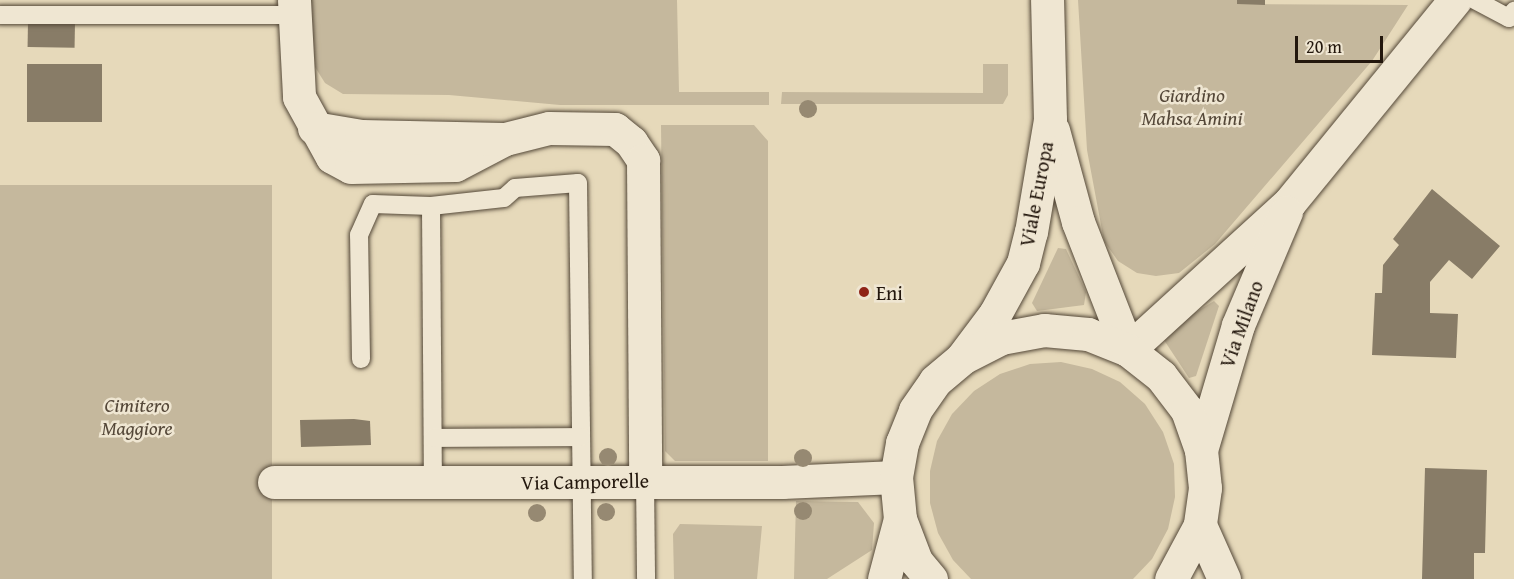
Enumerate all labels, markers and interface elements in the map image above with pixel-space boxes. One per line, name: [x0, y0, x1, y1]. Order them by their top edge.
scale bar: [1298, 24, 1386, 62]
text: 20 m: [1306, 33, 1342, 60]
park label: Giardino Mahsa Amini: [1141, 83, 1243, 130]
street label: Viale Europa: [1014, 139, 1058, 249]
street label: Via Milano: [1214, 277, 1268, 371]
place label: Eni: [876, 280, 903, 304]
marker: Eni: [857, 285, 871, 299]
park label: Cimitero Maggiore: [101, 393, 173, 440]
street label: Via Camporelle: [521, 468, 649, 494]

